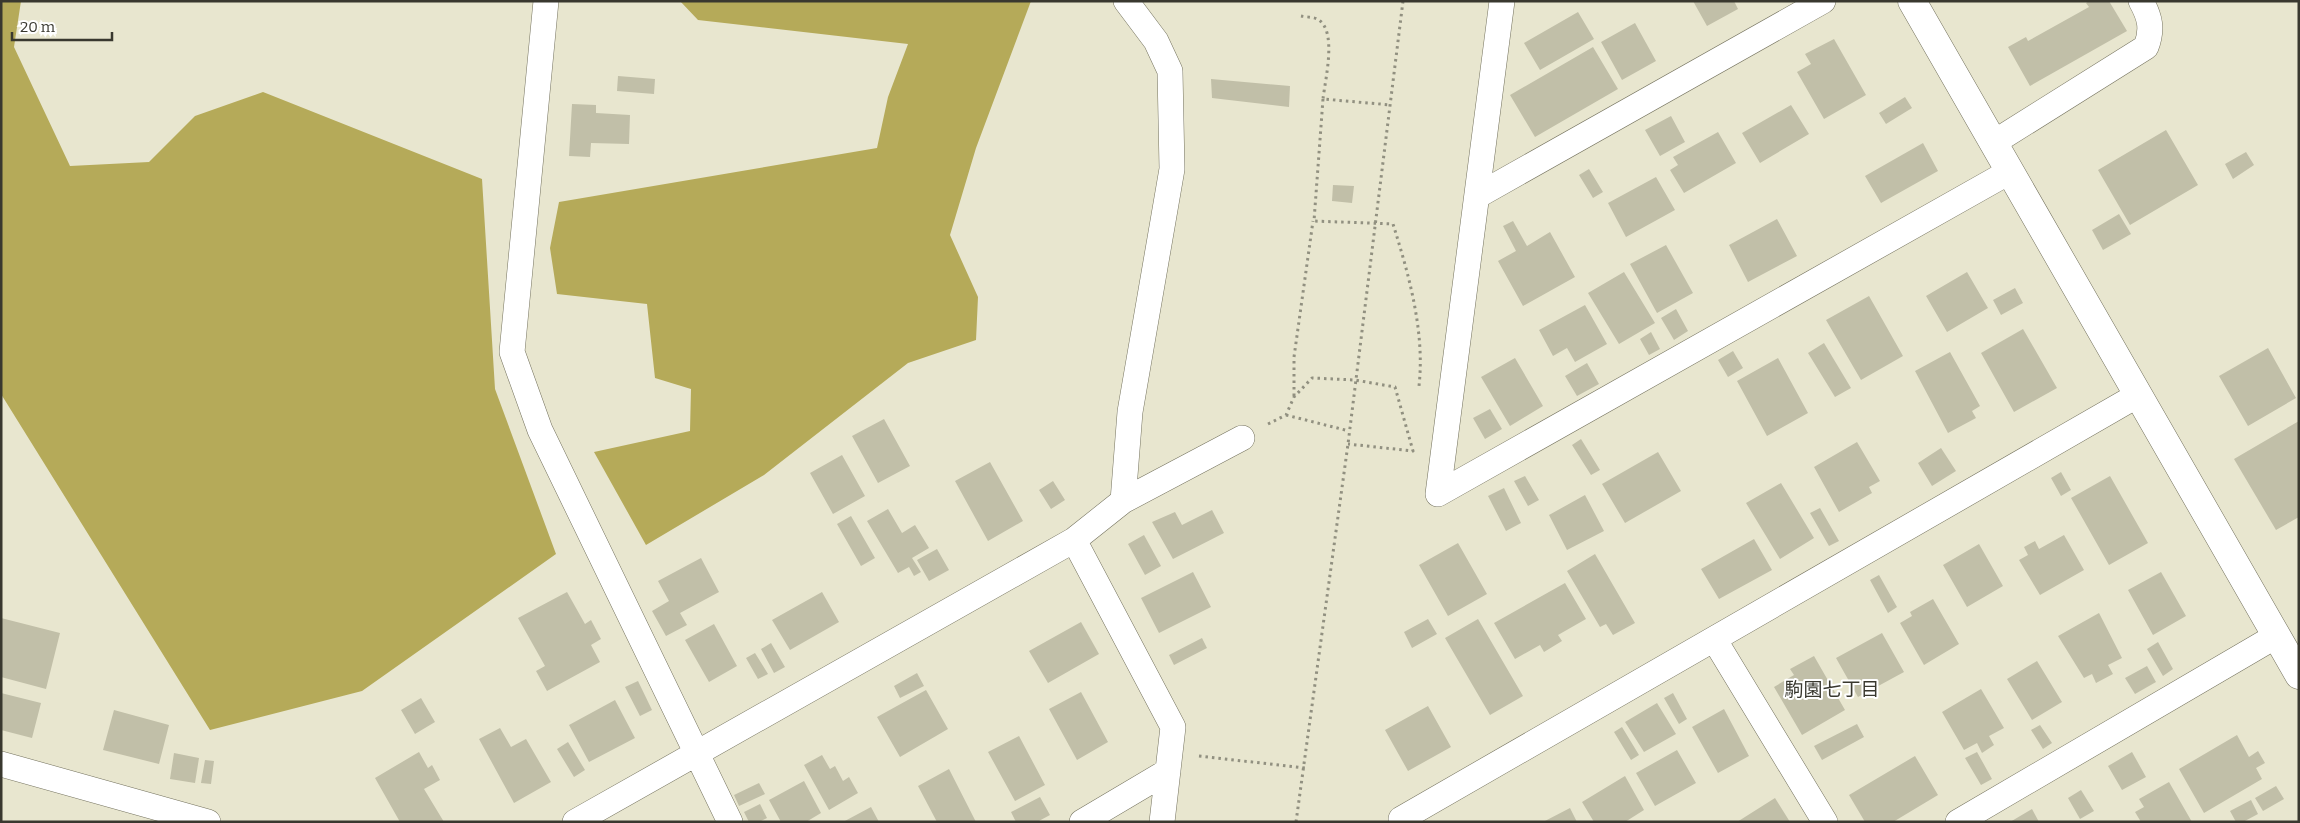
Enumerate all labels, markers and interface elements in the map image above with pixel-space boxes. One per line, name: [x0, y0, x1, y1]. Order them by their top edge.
scale bar: [12, 10, 112, 42]
text: 20 m: [20, 18, 56, 36]
district label: 駒園七丁目: [1784, 678, 1880, 701]

